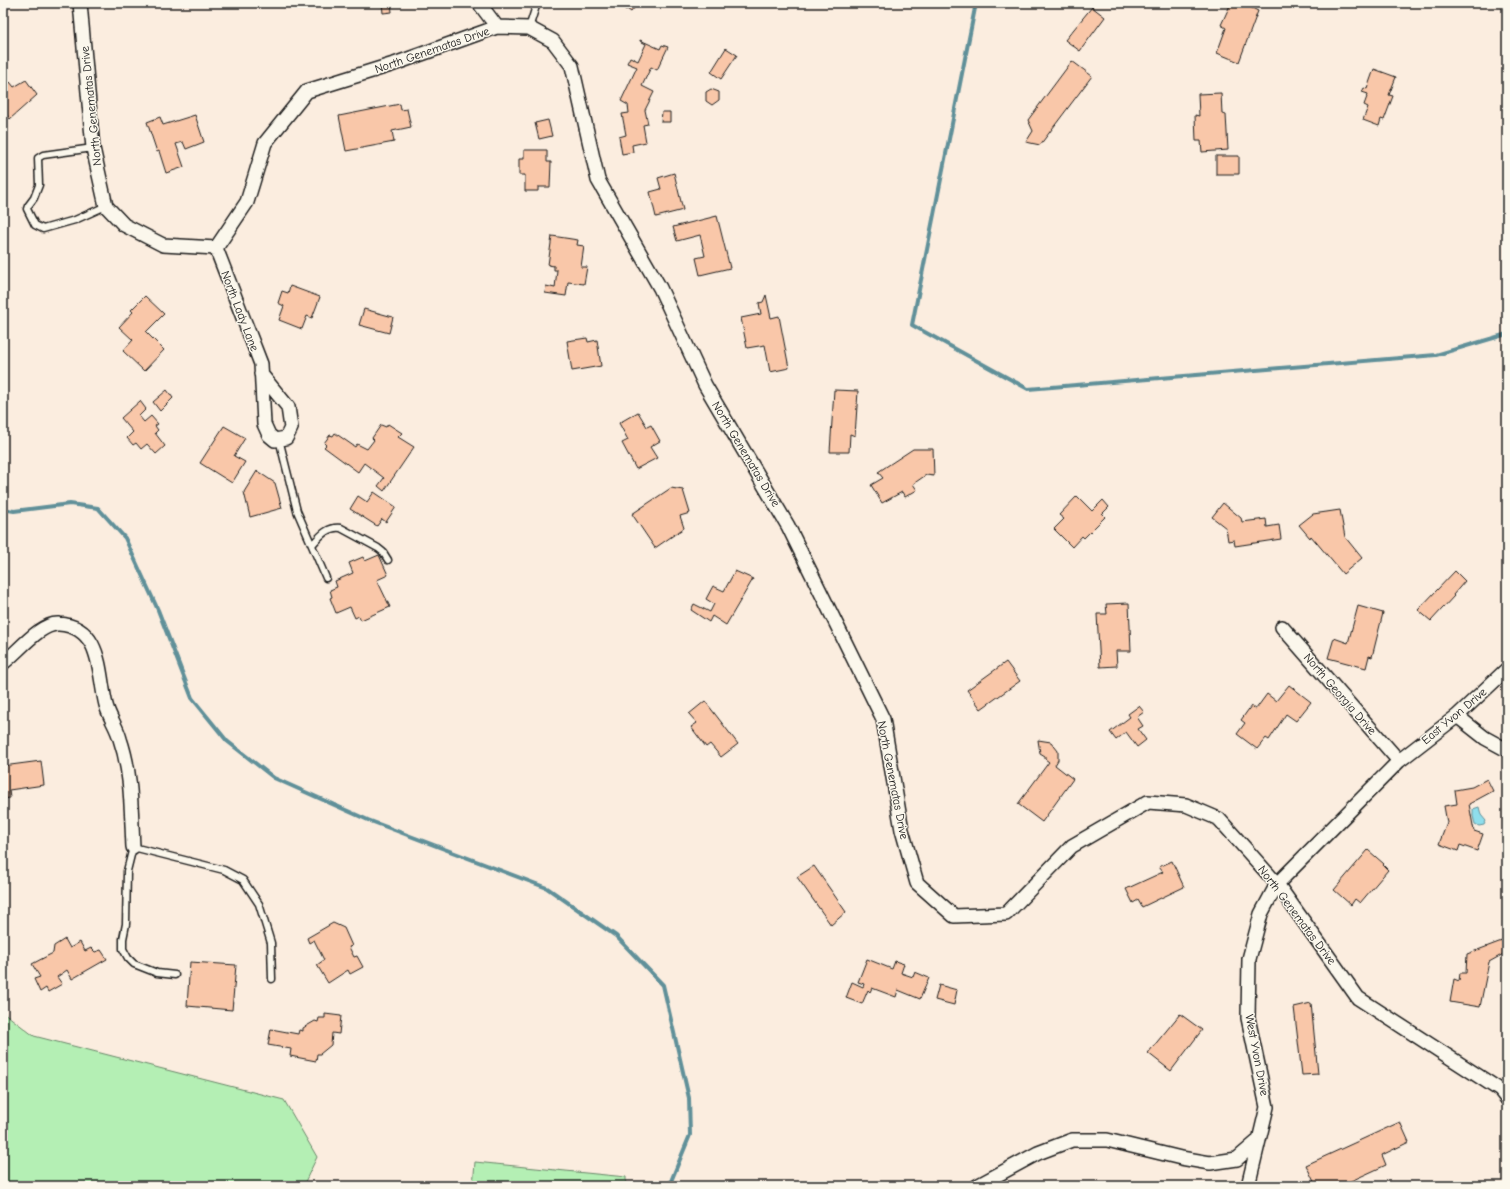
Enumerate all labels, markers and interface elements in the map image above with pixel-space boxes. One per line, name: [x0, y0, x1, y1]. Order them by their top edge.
street label: North Genematas Drive: [373, 24, 491, 76]
street label: North Genematas Drive: [78, 45, 104, 167]
street label: North Lady Lane: [218, 269, 262, 353]
street label: North Genematas Drive: [709, 399, 783, 509]
street label: North Georgia Drive: [1301, 650, 1379, 738]
street label: East Yvon Drive: [1419, 685, 1489, 747]
street label: North Genematas Drive: [875, 720, 911, 840]
street label: North Genematas Drive: [1255, 863, 1339, 967]
street label: West Yvon Drive: [1242, 1013, 1272, 1097]

